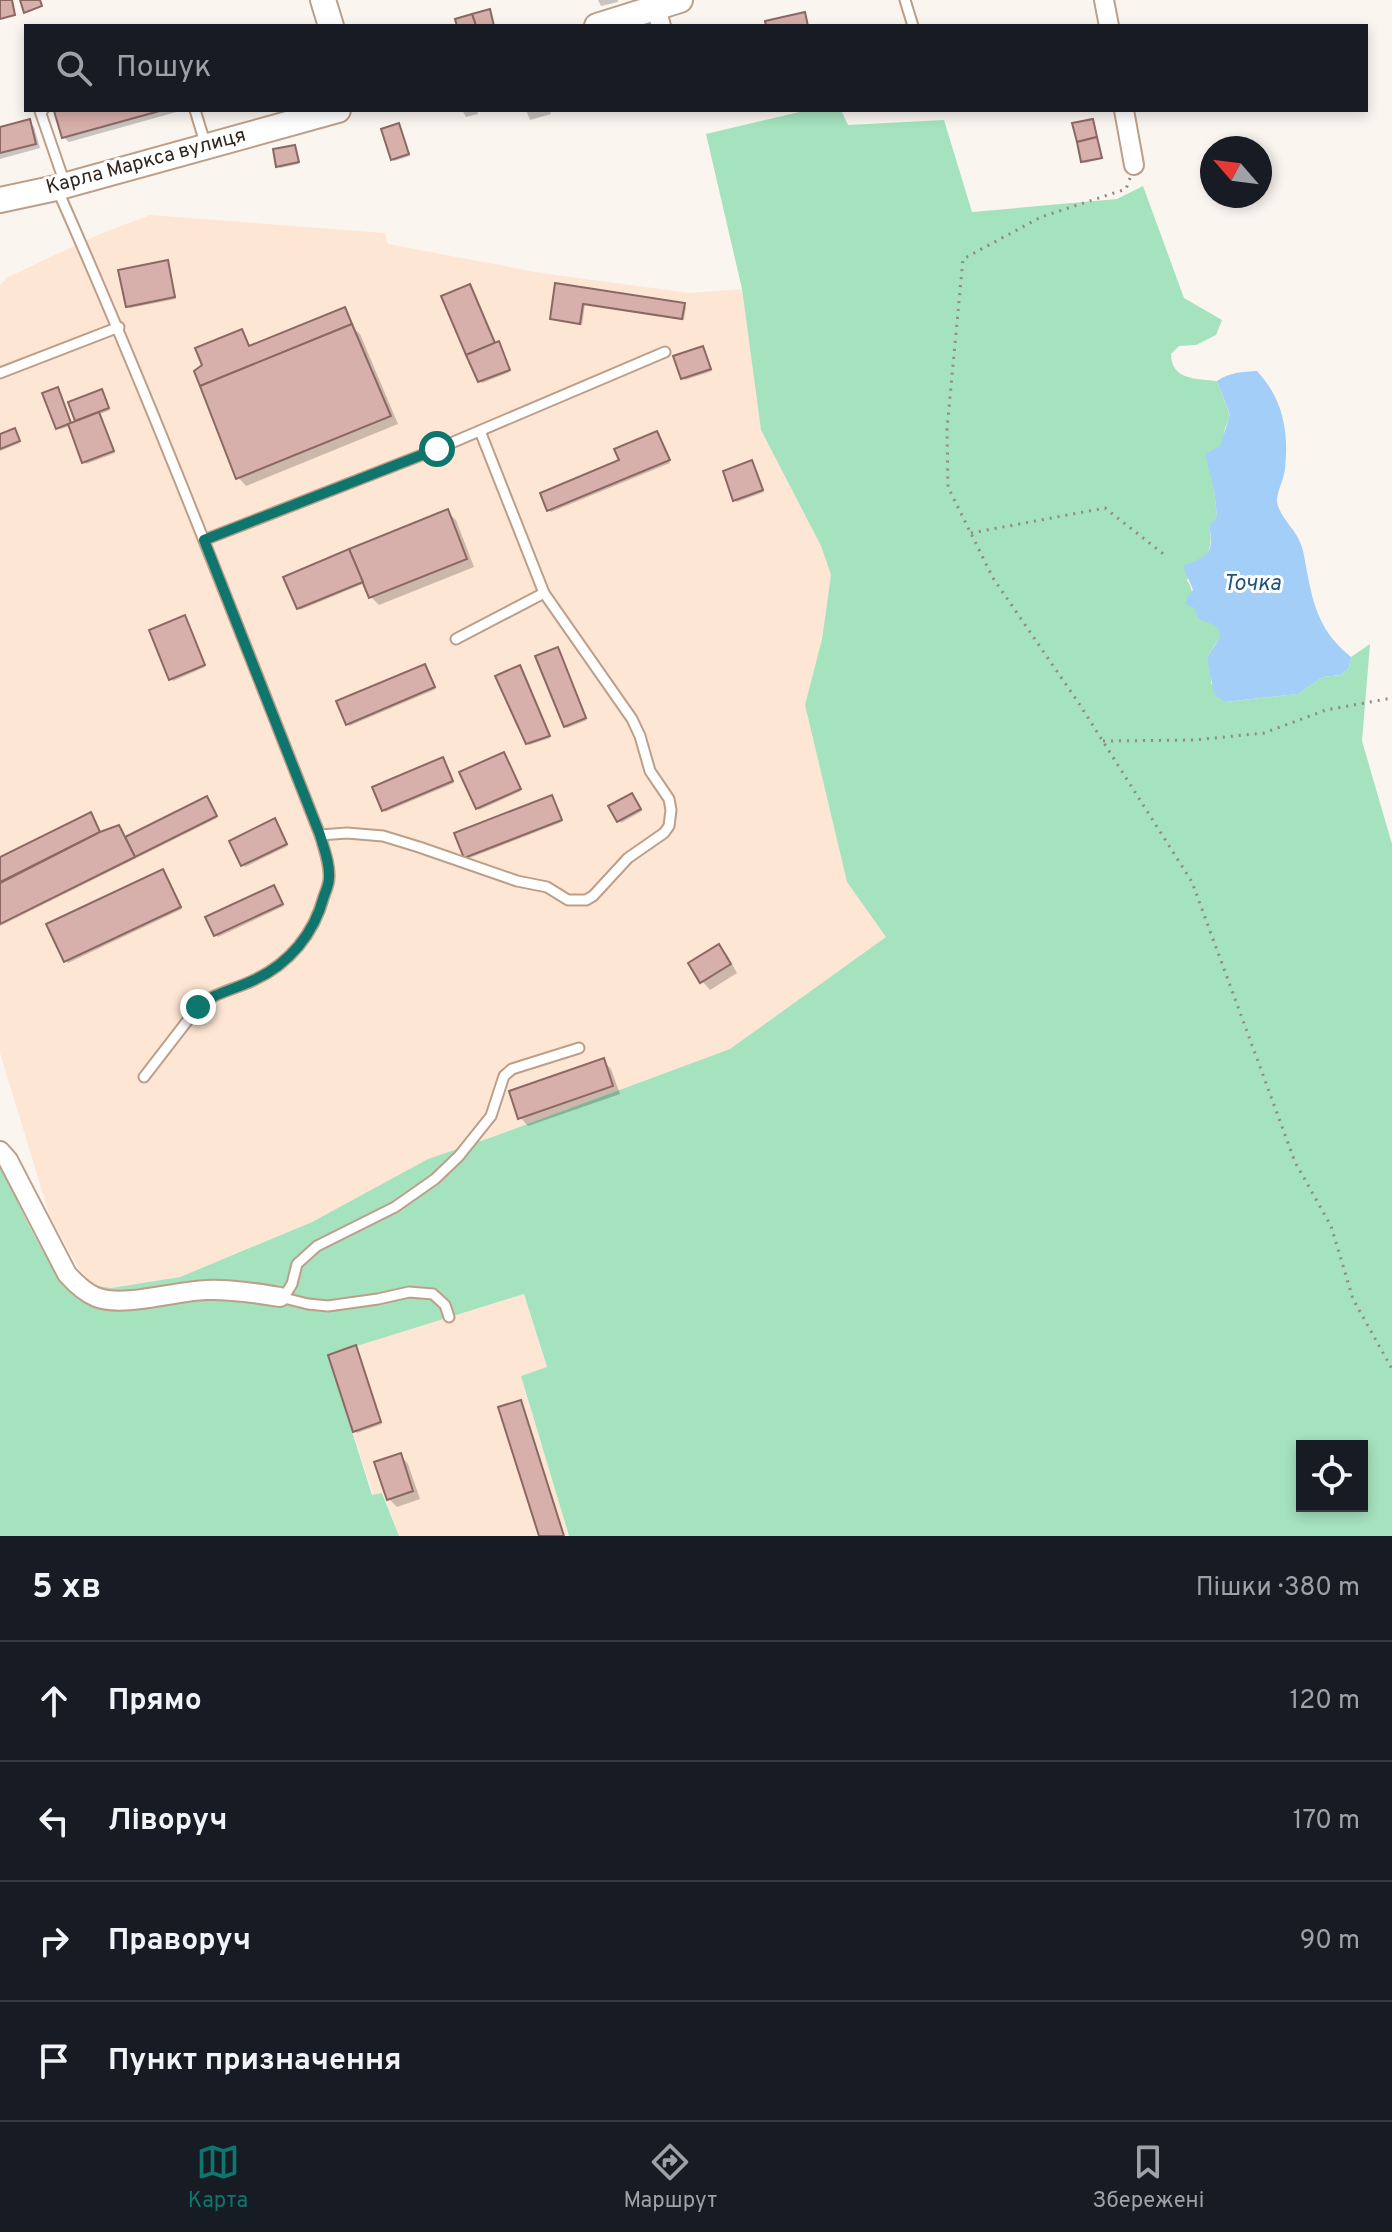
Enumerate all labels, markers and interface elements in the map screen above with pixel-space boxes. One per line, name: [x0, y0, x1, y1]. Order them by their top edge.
search box: [24, 24, 1368, 112]
icon: search: [52, 46, 96, 90]
text: Пошук: [116, 50, 211, 87]
street label: Карла Маркса вулиця: [43, 123, 249, 201]
north arrow: [1200, 136, 1272, 208]
route start: [419, 431, 455, 467]
water label: Точка: [1223, 571, 1281, 598]
route end: [180, 989, 216, 1025]
map controls: [1296, 1440, 1368, 1512]
button: locate: [1296, 1440, 1368, 1512]
text: 5 хв: [32, 1567, 101, 1610]
text: Пішки · 380 m: [1196, 1572, 1360, 1605]
icon: ahead: [32, 1679, 76, 1723]
text: Прямо: [108, 1683, 202, 1720]
text: 120 m: [1290, 1685, 1360, 1718]
icon: left: [32, 1799, 76, 1843]
text: Ліворуч: [108, 1803, 227, 1840]
text: 170 m: [1293, 1805, 1360, 1838]
icon: right: [32, 1919, 76, 1963]
text: Праворуч: [108, 1923, 251, 1960]
text: 90 m: [1300, 1925, 1360, 1958]
icon: arrive: [32, 2039, 76, 2083]
text: Пункт призначення: [108, 2043, 401, 2080]
tab: Карта: [188, 2140, 248, 2215]
tab: Маршрут: [624, 2140, 717, 2215]
tab: Збережені: [1093, 2140, 1204, 2215]

